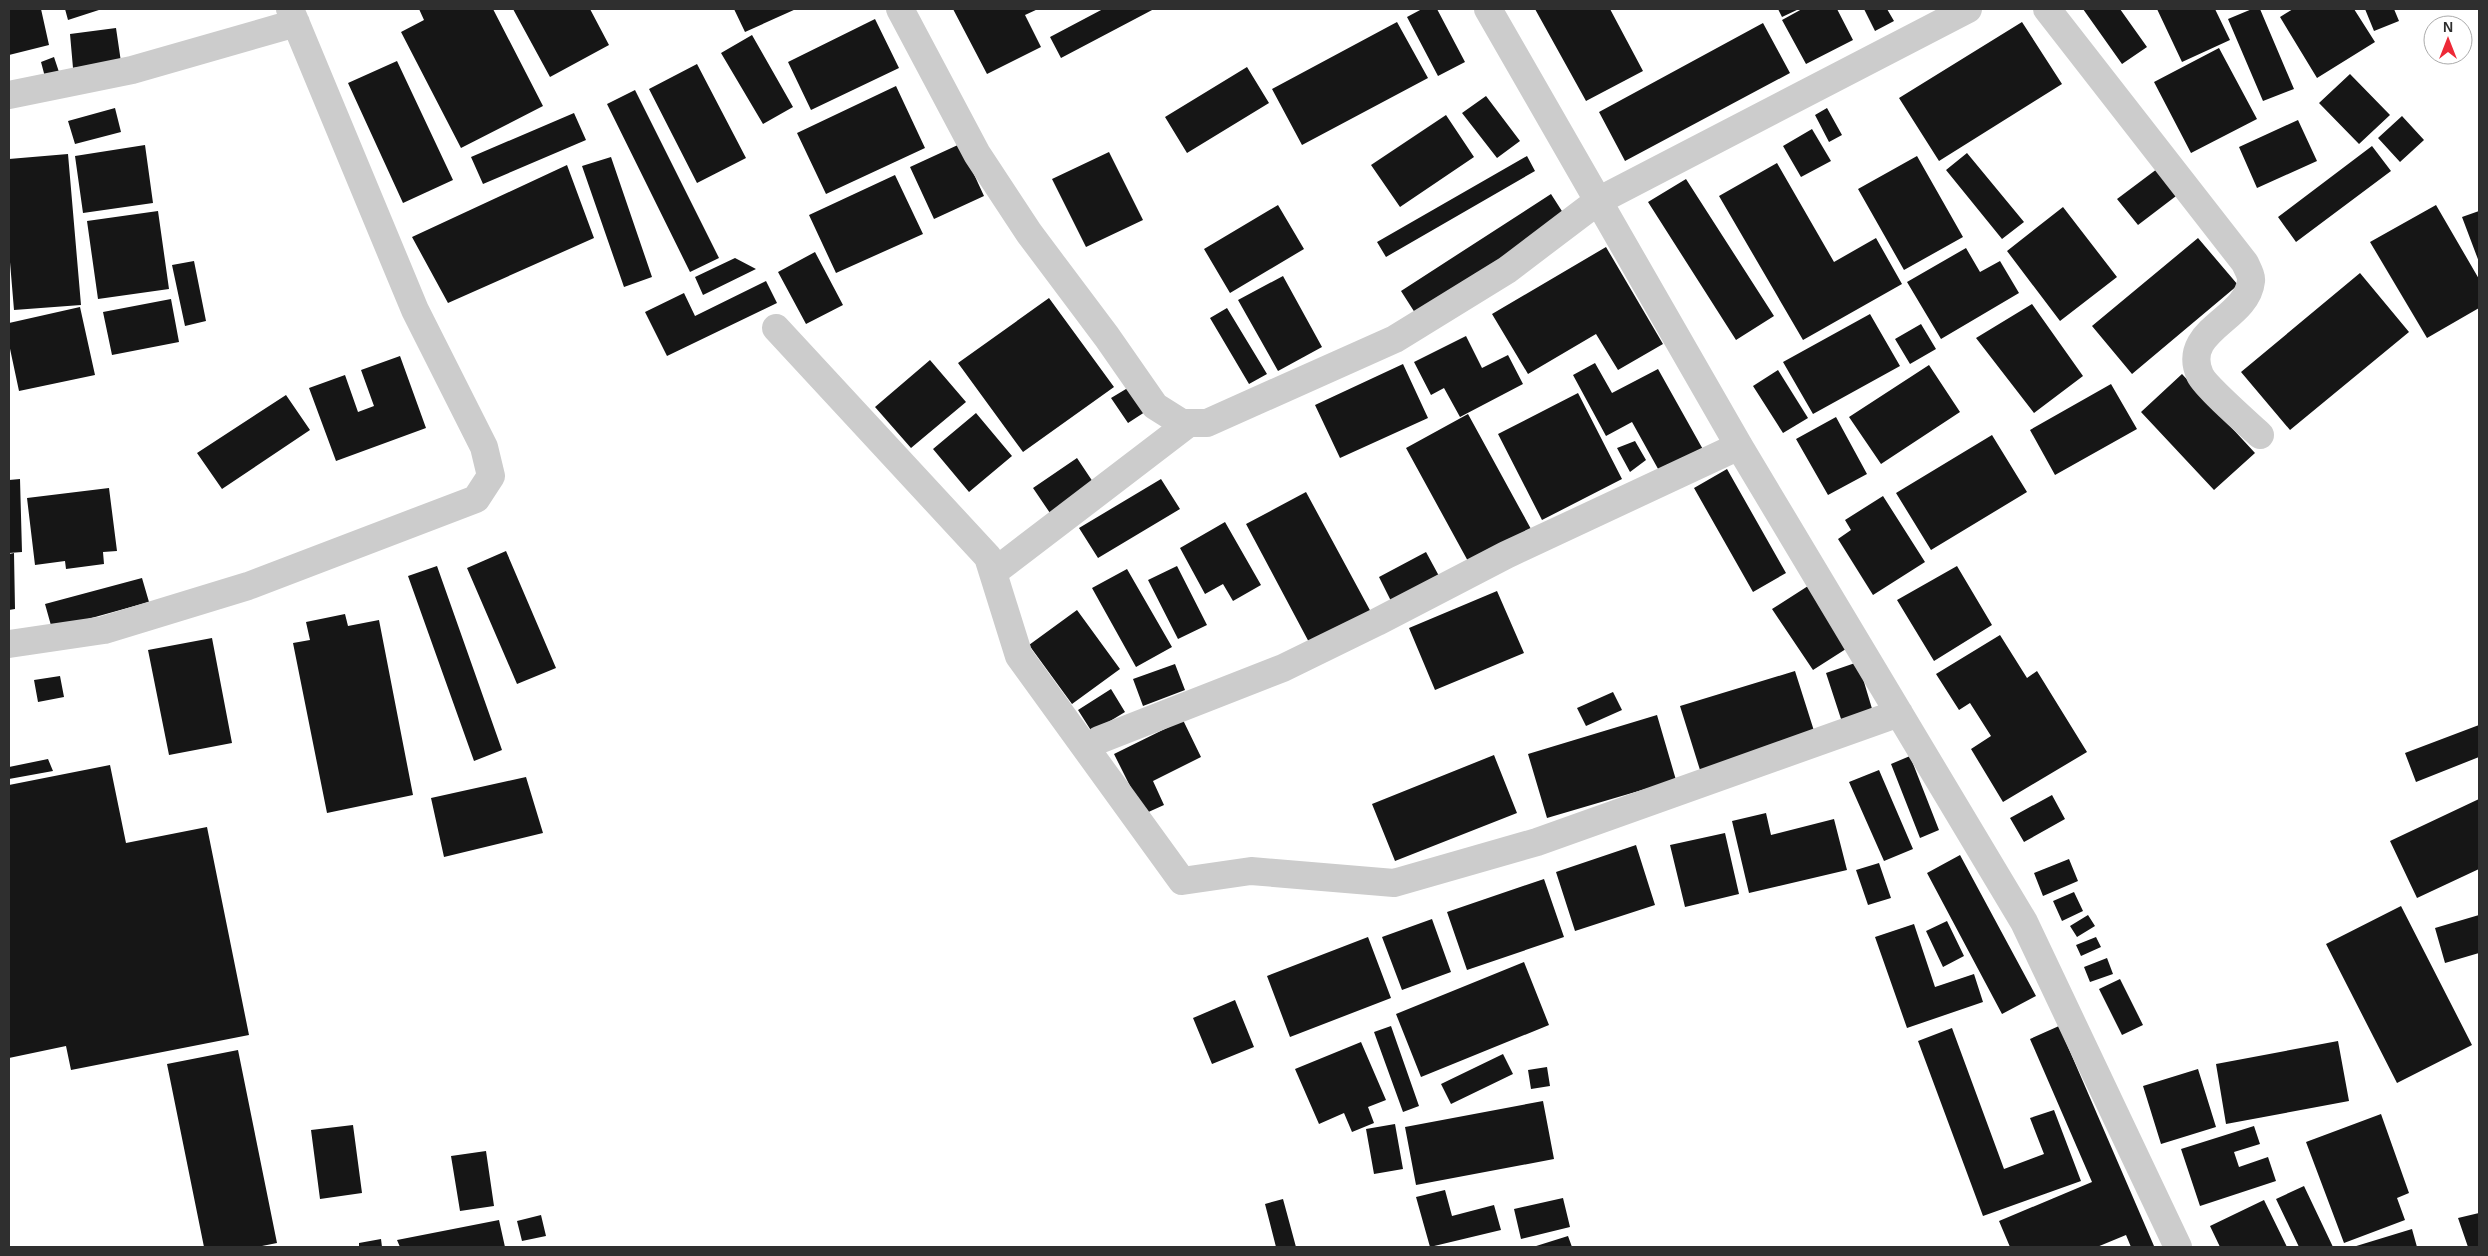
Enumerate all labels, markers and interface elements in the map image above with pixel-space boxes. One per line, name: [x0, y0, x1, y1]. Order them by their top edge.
north arrow: [2423, 15, 2473, 65]
text: N: [2443, 19, 2453, 35]

